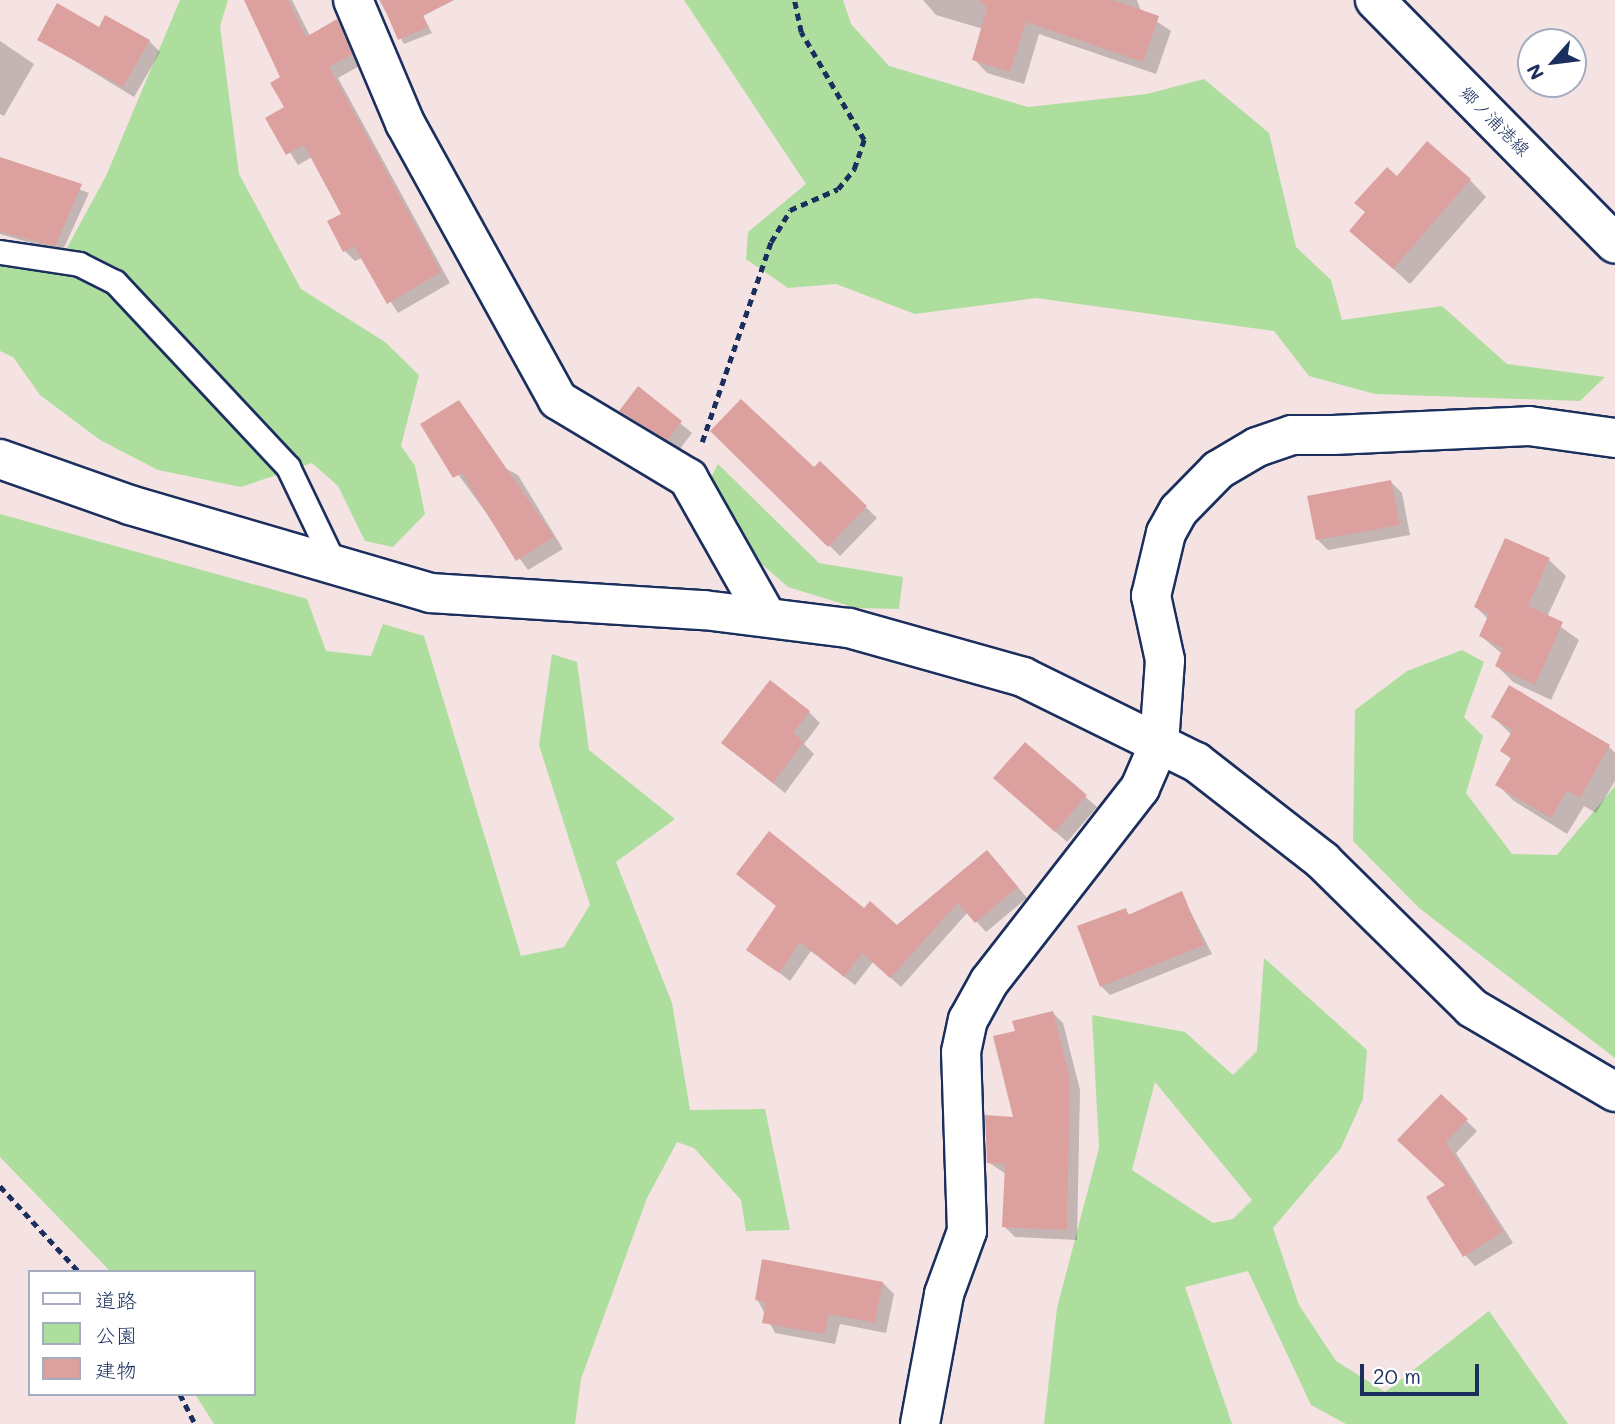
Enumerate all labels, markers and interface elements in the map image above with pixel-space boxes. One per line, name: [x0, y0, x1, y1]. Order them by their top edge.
north arrow: [1517, 28, 1587, 98]
text: N: [1520, 60, 1549, 84]
street label: 郷ノ浦港線: [1456, 82, 1534, 160]
legend: [28, 1270, 256, 1396]
text: 道路: [95, 1286, 137, 1313]
text: 公園: [95, 1321, 137, 1348]
scale bar: [1363, 1350, 1482, 1394]
text: 建物: [95, 1356, 137, 1383]
text: 20 m: [1373, 1362, 1421, 1389]

